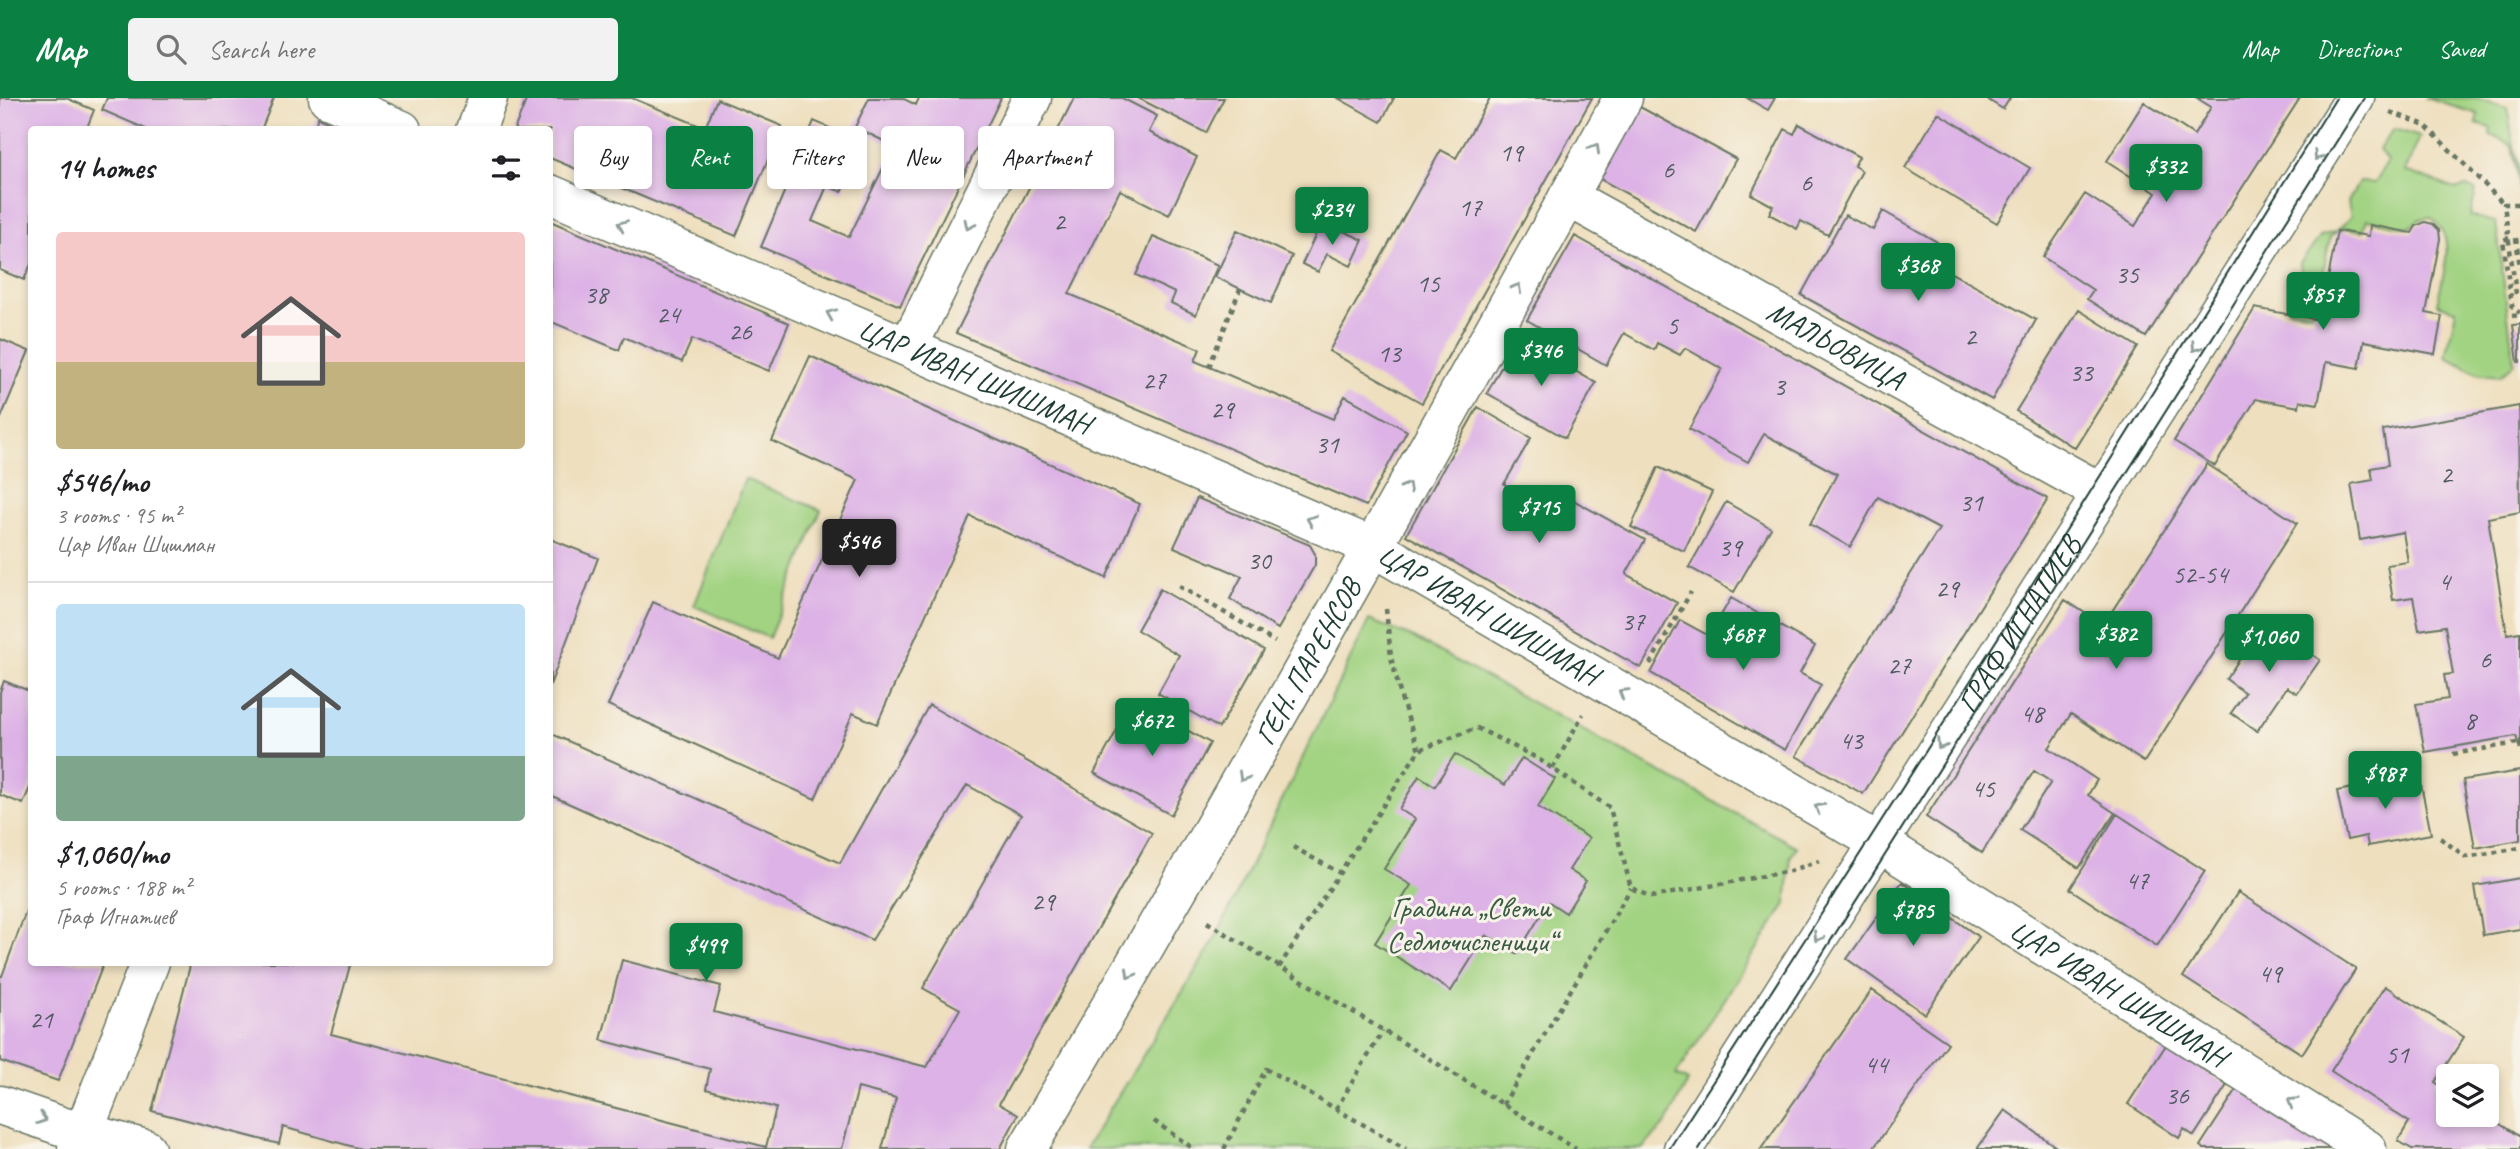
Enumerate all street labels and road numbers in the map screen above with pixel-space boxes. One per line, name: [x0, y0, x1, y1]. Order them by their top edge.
street label: МАЛЬОВИЦА: [1760, 292, 1913, 399]
street label: ЦАР ИВАН ШИШМАН: [852, 309, 1101, 444]
street label: ГРАФ ИГНАТИЕВ: [1948, 527, 2090, 720]
street label: ЦАР ИВАН ШИШМАН: [1371, 535, 1609, 696]
street label: ГЕН. ПАРЕНСОВ: [1246, 569, 1371, 751]
street label: ЦАР ИВАН ШИШМАН: [2002, 910, 2237, 1077]

